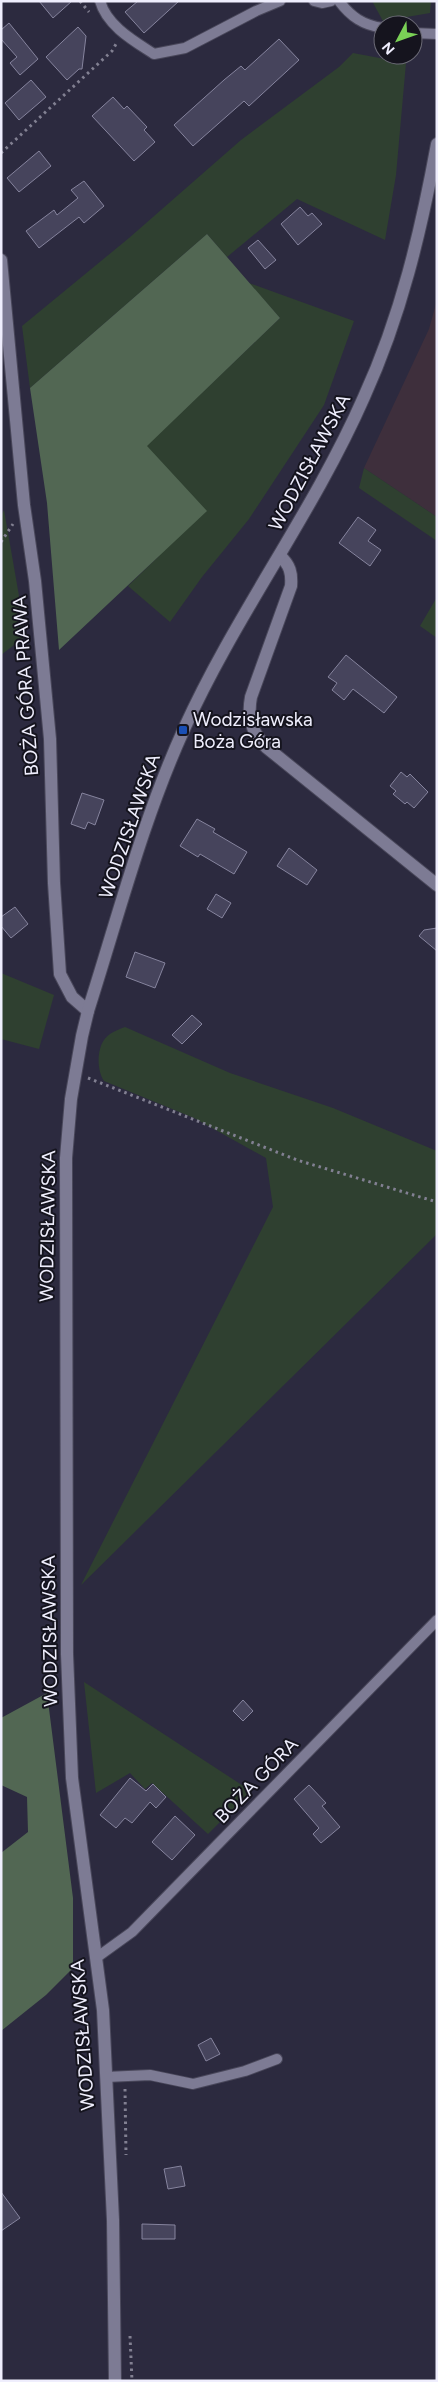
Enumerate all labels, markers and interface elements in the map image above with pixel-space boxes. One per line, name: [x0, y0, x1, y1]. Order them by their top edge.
north arrow: [373, 15, 423, 65]
text: N: [379, 39, 399, 58]
street label: WODZISŁAWSKA: [264, 390, 355, 535]
street label: BOŻA GÓRA PRAWA: [8, 595, 43, 777]
place label: Wodzisławska Boża Góra: [193, 708, 313, 753]
marker: Wodzisławska Boża Góra: [177, 724, 189, 736]
street label: WODZISŁAWSKA: [94, 751, 165, 902]
street label: WODZISŁAWSKA: [35, 1150, 60, 1302]
street label: WODZISŁAWSKA: [37, 1555, 62, 1707]
street label: BOŻA GÓRA: [210, 1733, 303, 1828]
street label: WODZISŁAWSKA: [66, 1958, 99, 2111]

